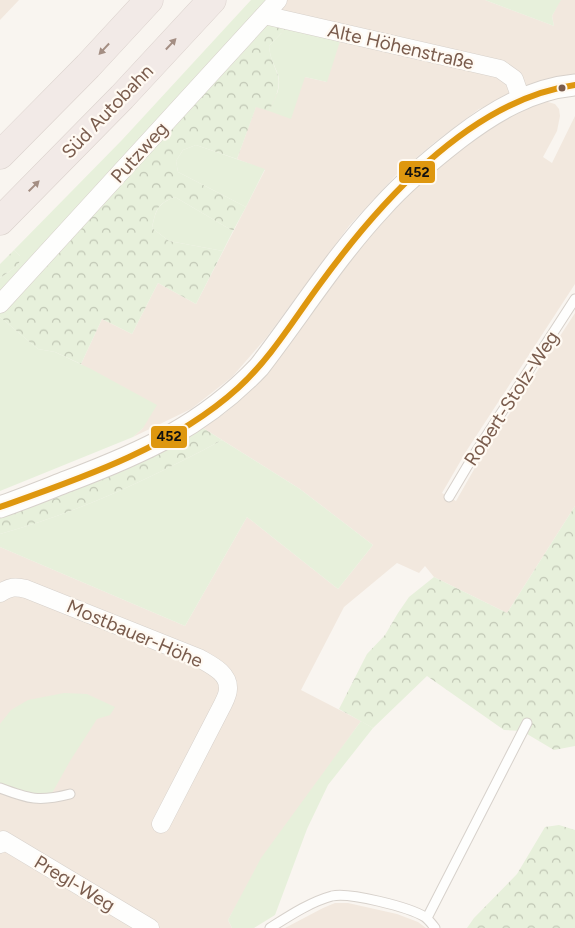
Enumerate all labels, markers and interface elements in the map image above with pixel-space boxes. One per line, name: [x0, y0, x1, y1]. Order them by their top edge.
street label: Alte Höhenstraße: [326, 18, 476, 74]
one-way arrow: [165, 38, 177, 50]
one-way arrow: [98, 42, 110, 54]
street label: Süd Autobahn: [57, 60, 158, 163]
unlabelled marker: [557, 83, 567, 93]
street label: Putzweg: [106, 117, 173, 188]
line badge: 452: [398, 160, 436, 184]
text: 452: [404, 164, 430, 181]
one-way arrow: [28, 180, 40, 192]
street label: Robert-Stolz-Weg: [459, 327, 564, 470]
line badge: 452: [150, 425, 188, 449]
text: 452: [156, 428, 182, 445]
street label: Mostbauer-Höhe: [63, 594, 206, 672]
street label: Pregl-Weg: [30, 850, 119, 916]

